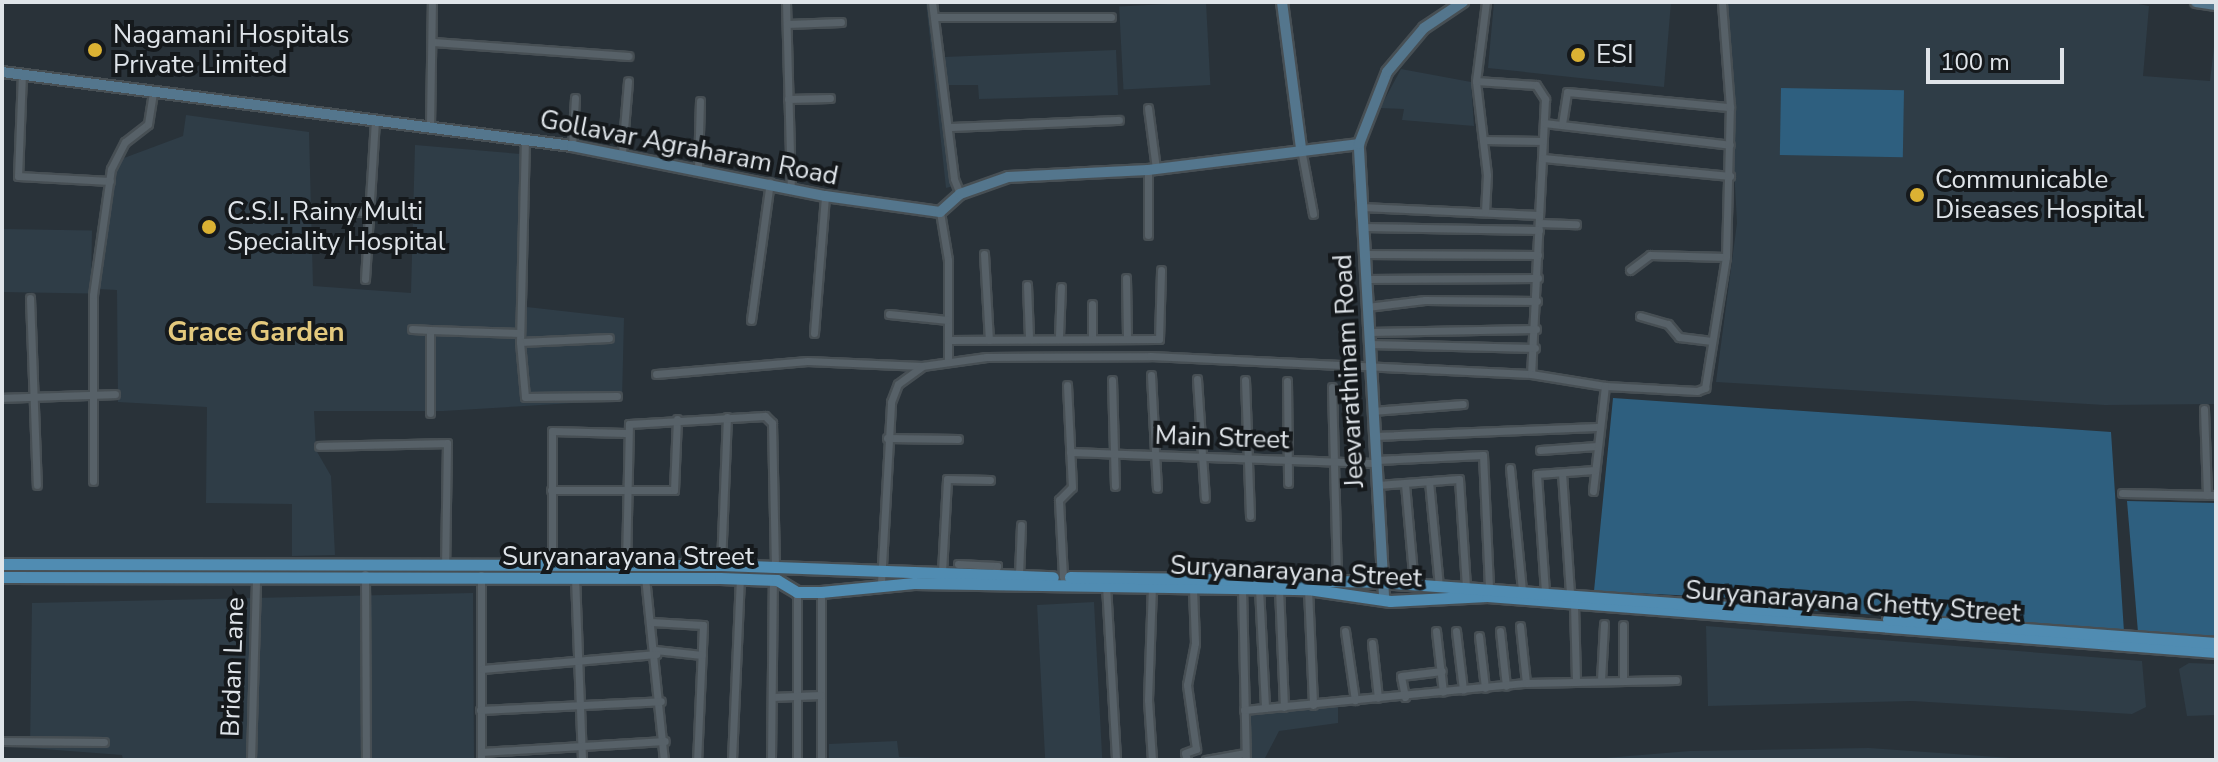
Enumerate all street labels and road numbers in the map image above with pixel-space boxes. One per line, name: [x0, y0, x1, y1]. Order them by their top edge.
street label: Gollavar Agraharam Road: [537, 104, 841, 192]
street label: Jeevarathinam Road: [1327, 254, 1371, 488]
street label: Main Street: [1154, 420, 1290, 456]
street label: Suryanarayana Street: [502, 541, 754, 573]
street label: Suryanarayana Street: [1169, 550, 1423, 594]
street label: Suryanarayana Chetty Street: [1684, 575, 2022, 629]
street label: Bridan Lane: [215, 597, 251, 737]

